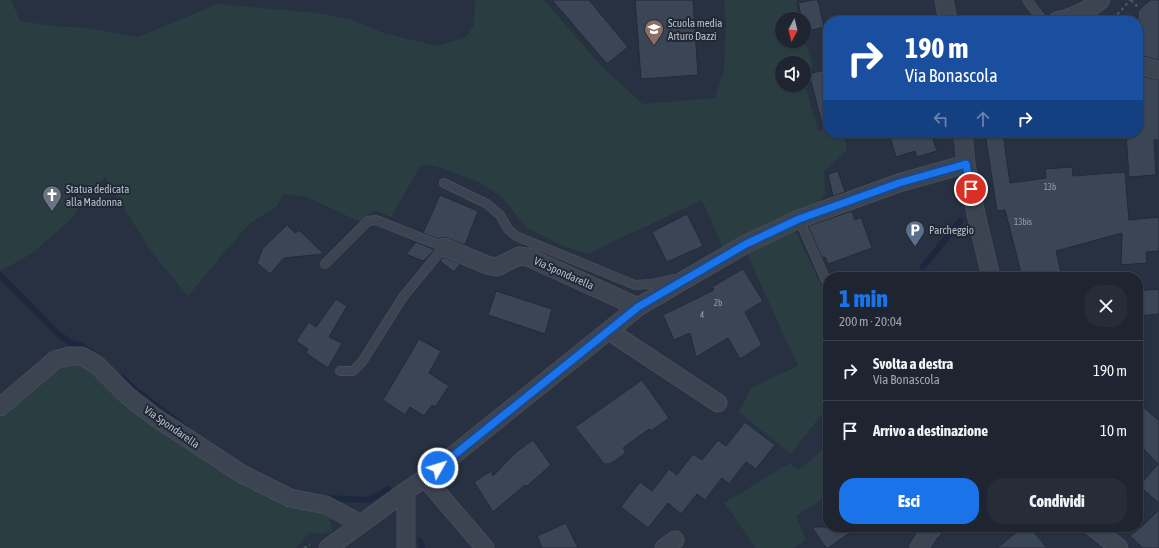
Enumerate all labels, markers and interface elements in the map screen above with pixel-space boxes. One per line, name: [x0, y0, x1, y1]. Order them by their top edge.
north arrow: [775, 12, 811, 48]
map controls: [775, 12, 811, 92]
place label: Scuola media Arturo Dazzi: [668, 17, 722, 42]
school or university icon: Scuola media Arturo Dazzi: [643, 18, 665, 46]
icon: right: [839, 32, 891, 84]
text: 190 m: [905, 32, 968, 64]
button: sound: [775, 56, 811, 92]
text: Via Bonascola: [905, 65, 998, 86]
icon: left: [930, 108, 952, 130]
icon: ahead: [972, 108, 994, 130]
icon: right: [1014, 108, 1036, 130]
pin: [954, 172, 988, 206]
icon: arrive: [960, 178, 982, 200]
house number: 13b: [1044, 182, 1056, 192]
place label: Statua dedicata alla Madonna: [66, 183, 129, 208]
church icon: Statua dedicata alla Madonna: [41, 184, 63, 212]
house number: 13bis: [1014, 217, 1032, 227]
parking icon: Parcheggio: [904, 219, 926, 247]
place label: Parcheggio: [929, 224, 974, 236]
street label: Via Spondarella: [532, 254, 596, 292]
text: 1 min: [839, 285, 888, 312]
button: close: [1085, 285, 1127, 327]
house number: 2b: [714, 298, 722, 308]
house number: 4: [700, 310, 704, 320]
text: 200 m · 20:04: [839, 314, 902, 329]
text: Svolta a destra: [873, 355, 953, 372]
icon: right: [839, 360, 861, 382]
text: 190 m: [1093, 362, 1127, 379]
text: Via Bonascola: [873, 372, 940, 387]
street label: Via Spondarella: [142, 404, 202, 450]
icon: arrive: [839, 420, 861, 442]
text: Arrivo a destinazione: [873, 422, 988, 439]
text: 10 m: [1100, 422, 1127, 439]
position arrow: [417, 447, 459, 489]
button: Esci: [839, 478, 979, 524]
button: Condividi: [987, 478, 1127, 524]

